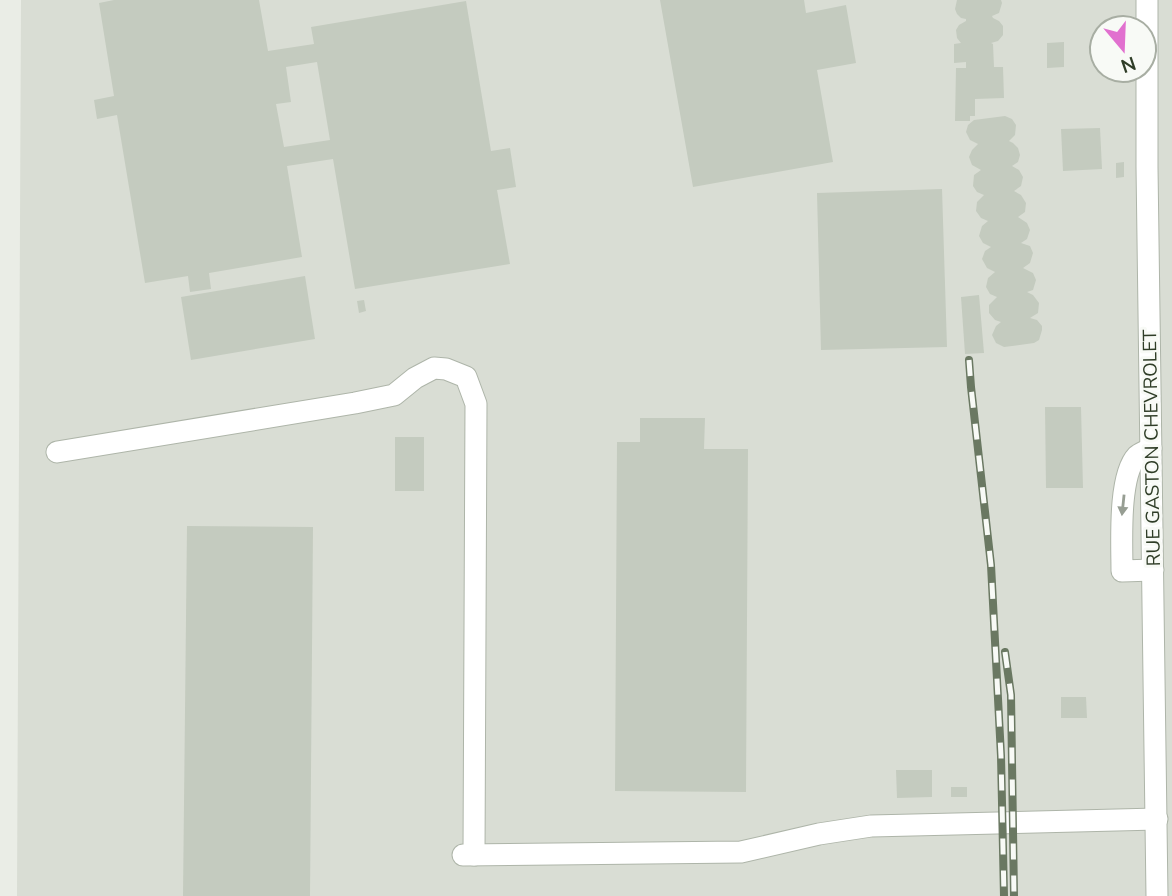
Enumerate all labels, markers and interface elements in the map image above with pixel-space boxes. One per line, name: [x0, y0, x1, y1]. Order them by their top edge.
north arrow: [1088, 14, 1158, 84]
text: N: [1117, 50, 1139, 79]
street label: RUE GASTON CHEVROLET: [1137, 329, 1167, 566]
one-way arrow: [1117, 494, 1128, 516]

